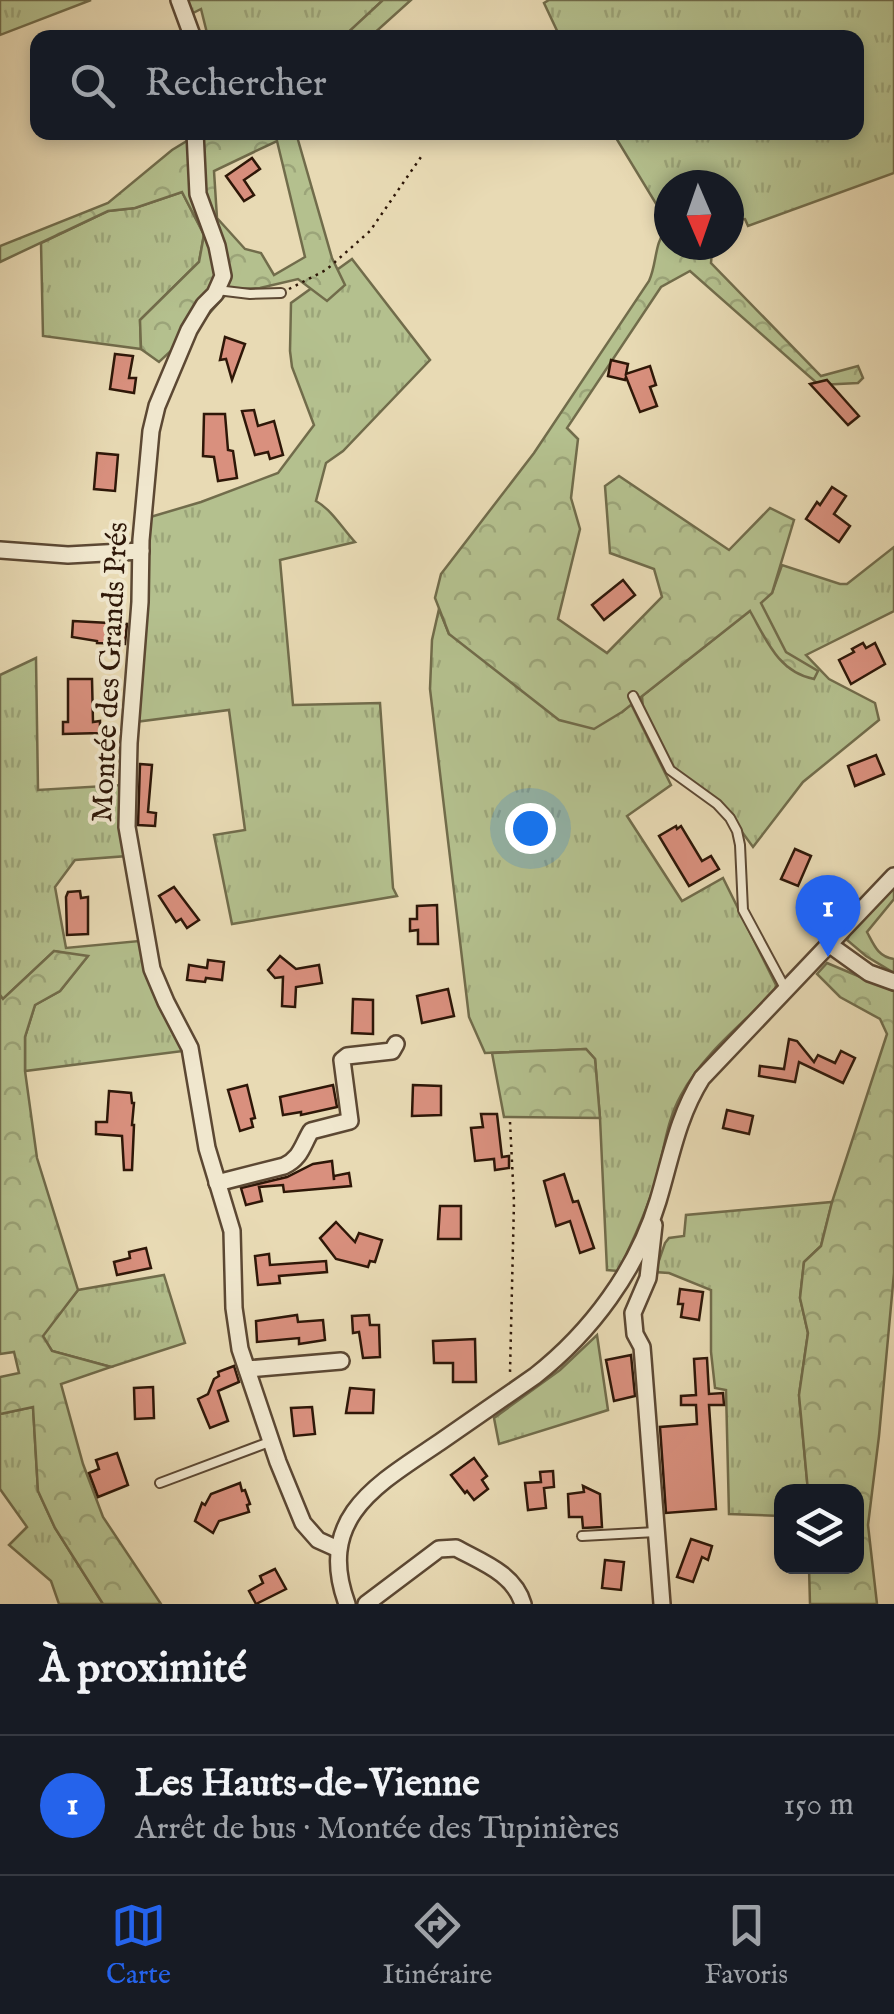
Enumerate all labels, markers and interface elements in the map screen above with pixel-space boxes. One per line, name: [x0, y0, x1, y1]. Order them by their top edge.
search box: [30, 30, 864, 140]
icon: search: [65, 58, 120, 113]
text: Rechercher: [145, 61, 327, 109]
north arrow: [654, 170, 744, 260]
street label: Montée des Grands Prés: [84, 521, 138, 823]
your location: [505, 803, 556, 854]
pin: 1: [796, 874, 860, 957]
map controls: [774, 1484, 864, 1574]
button: layers: [774, 1484, 864, 1574]
text: À proximité: [40, 1643, 247, 1696]
text: Les Hauts-de-Vienne: [135, 1761, 480, 1809]
text: 1: [67, 1785, 78, 1826]
text: 150 m: [783, 1785, 854, 1826]
text: Arrêt de bus · Montée des Tupinières: [135, 1809, 619, 1850]
tab: Carte: [106, 1898, 171, 1993]
tab: Itinéraire: [383, 1898, 492, 1993]
tab: Favoris: [704, 1898, 788, 1993]

